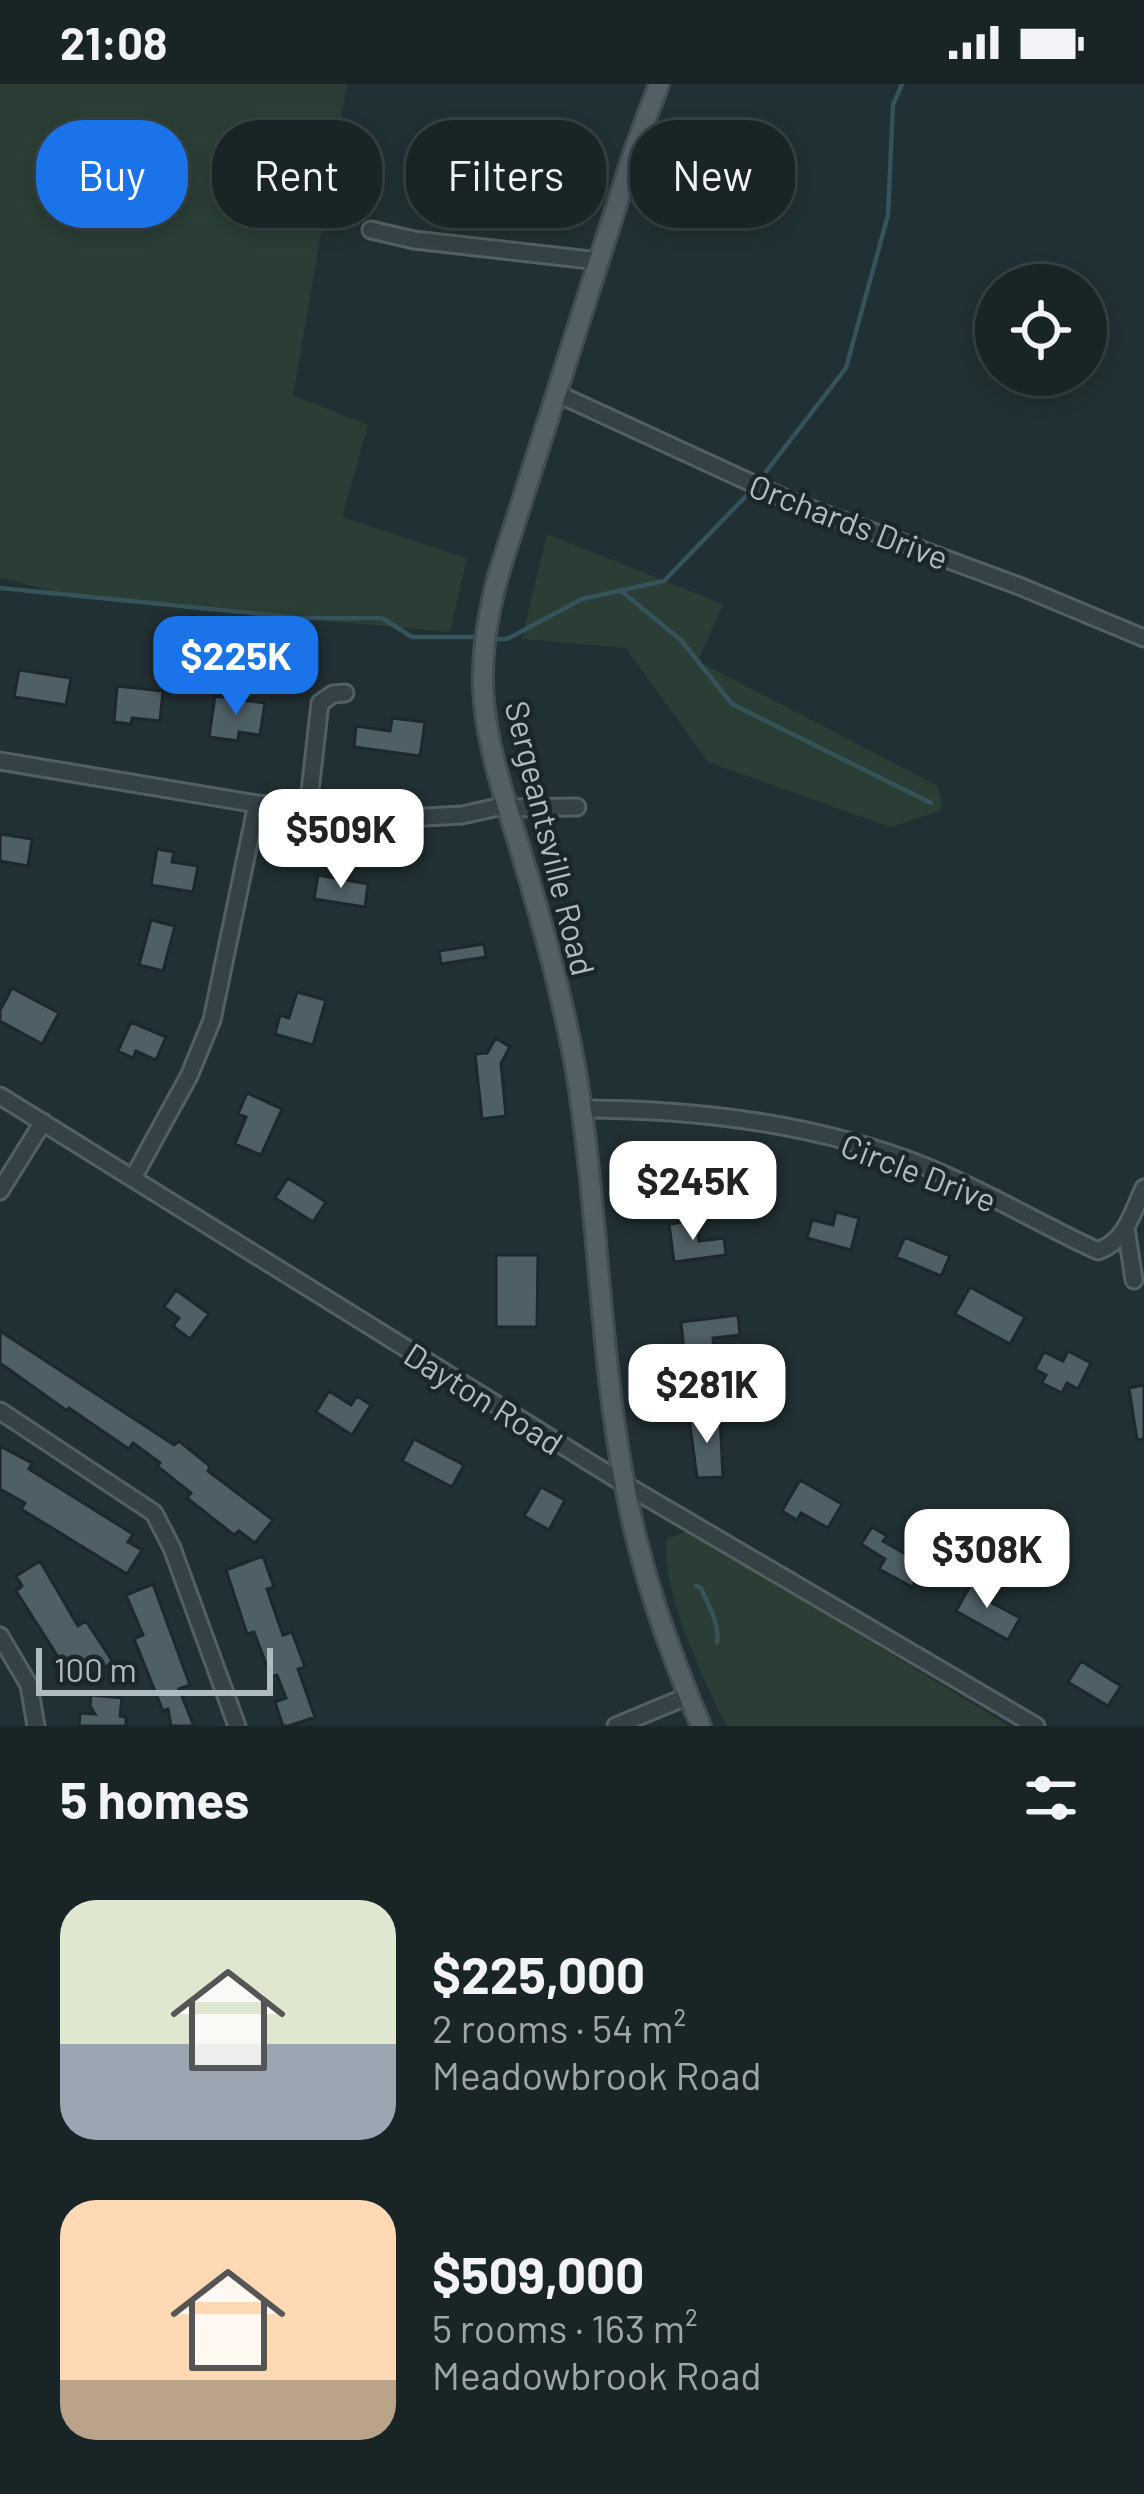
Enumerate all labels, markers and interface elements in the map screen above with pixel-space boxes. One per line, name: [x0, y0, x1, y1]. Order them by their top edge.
text: 21:08: [60, 15, 167, 69]
chip: Buy: [36, 120, 188, 228]
chip: Rent: [212, 120, 382, 228]
chip: Filters: [406, 120, 606, 228]
chip: New: [630, 120, 795, 228]
map controls: [975, 264, 1107, 396]
button: locate: [975, 264, 1107, 396]
street label: Orchards Drive: [744, 465, 954, 577]
pin: $225K: [152, 616, 320, 718]
text: $225K: [180, 631, 292, 678]
street label: Sergeantsville Road: [498, 697, 604, 979]
pin: $509K: [257, 789, 425, 891]
text: $509K: [286, 804, 396, 851]
street label: Circle Drive: [836, 1124, 1002, 1220]
pin: $245K: [609, 1141, 777, 1243]
text: $245K: [636, 1156, 750, 1203]
street label: Dayton Road: [398, 1334, 570, 1462]
pin: $281K: [623, 1344, 791, 1446]
text: $281K: [655, 1359, 759, 1406]
pin: $308K: [903, 1509, 1071, 1611]
text: $308K: [931, 1524, 1043, 1571]
scale bar: [36, 1642, 273, 1695]
text: 100 m: [54, 1649, 137, 1689]
icon: filters: [1018, 1765, 1084, 1831]
text: 5 homes: [60, 1768, 249, 1829]
text: $225,000: [432, 1943, 645, 2004]
icon: home: [156, 1948, 300, 2092]
text: 2 rooms · 54 m²: [432, 2004, 686, 2051]
text: Meadowbrook Road: [432, 2051, 762, 2098]
text: $509,000: [432, 2243, 644, 2304]
icon: home: [156, 2248, 300, 2392]
text: 5 rooms · 163 m²: [432, 2304, 698, 2351]
text: Meadowbrook Road: [432, 2351, 762, 2398]

